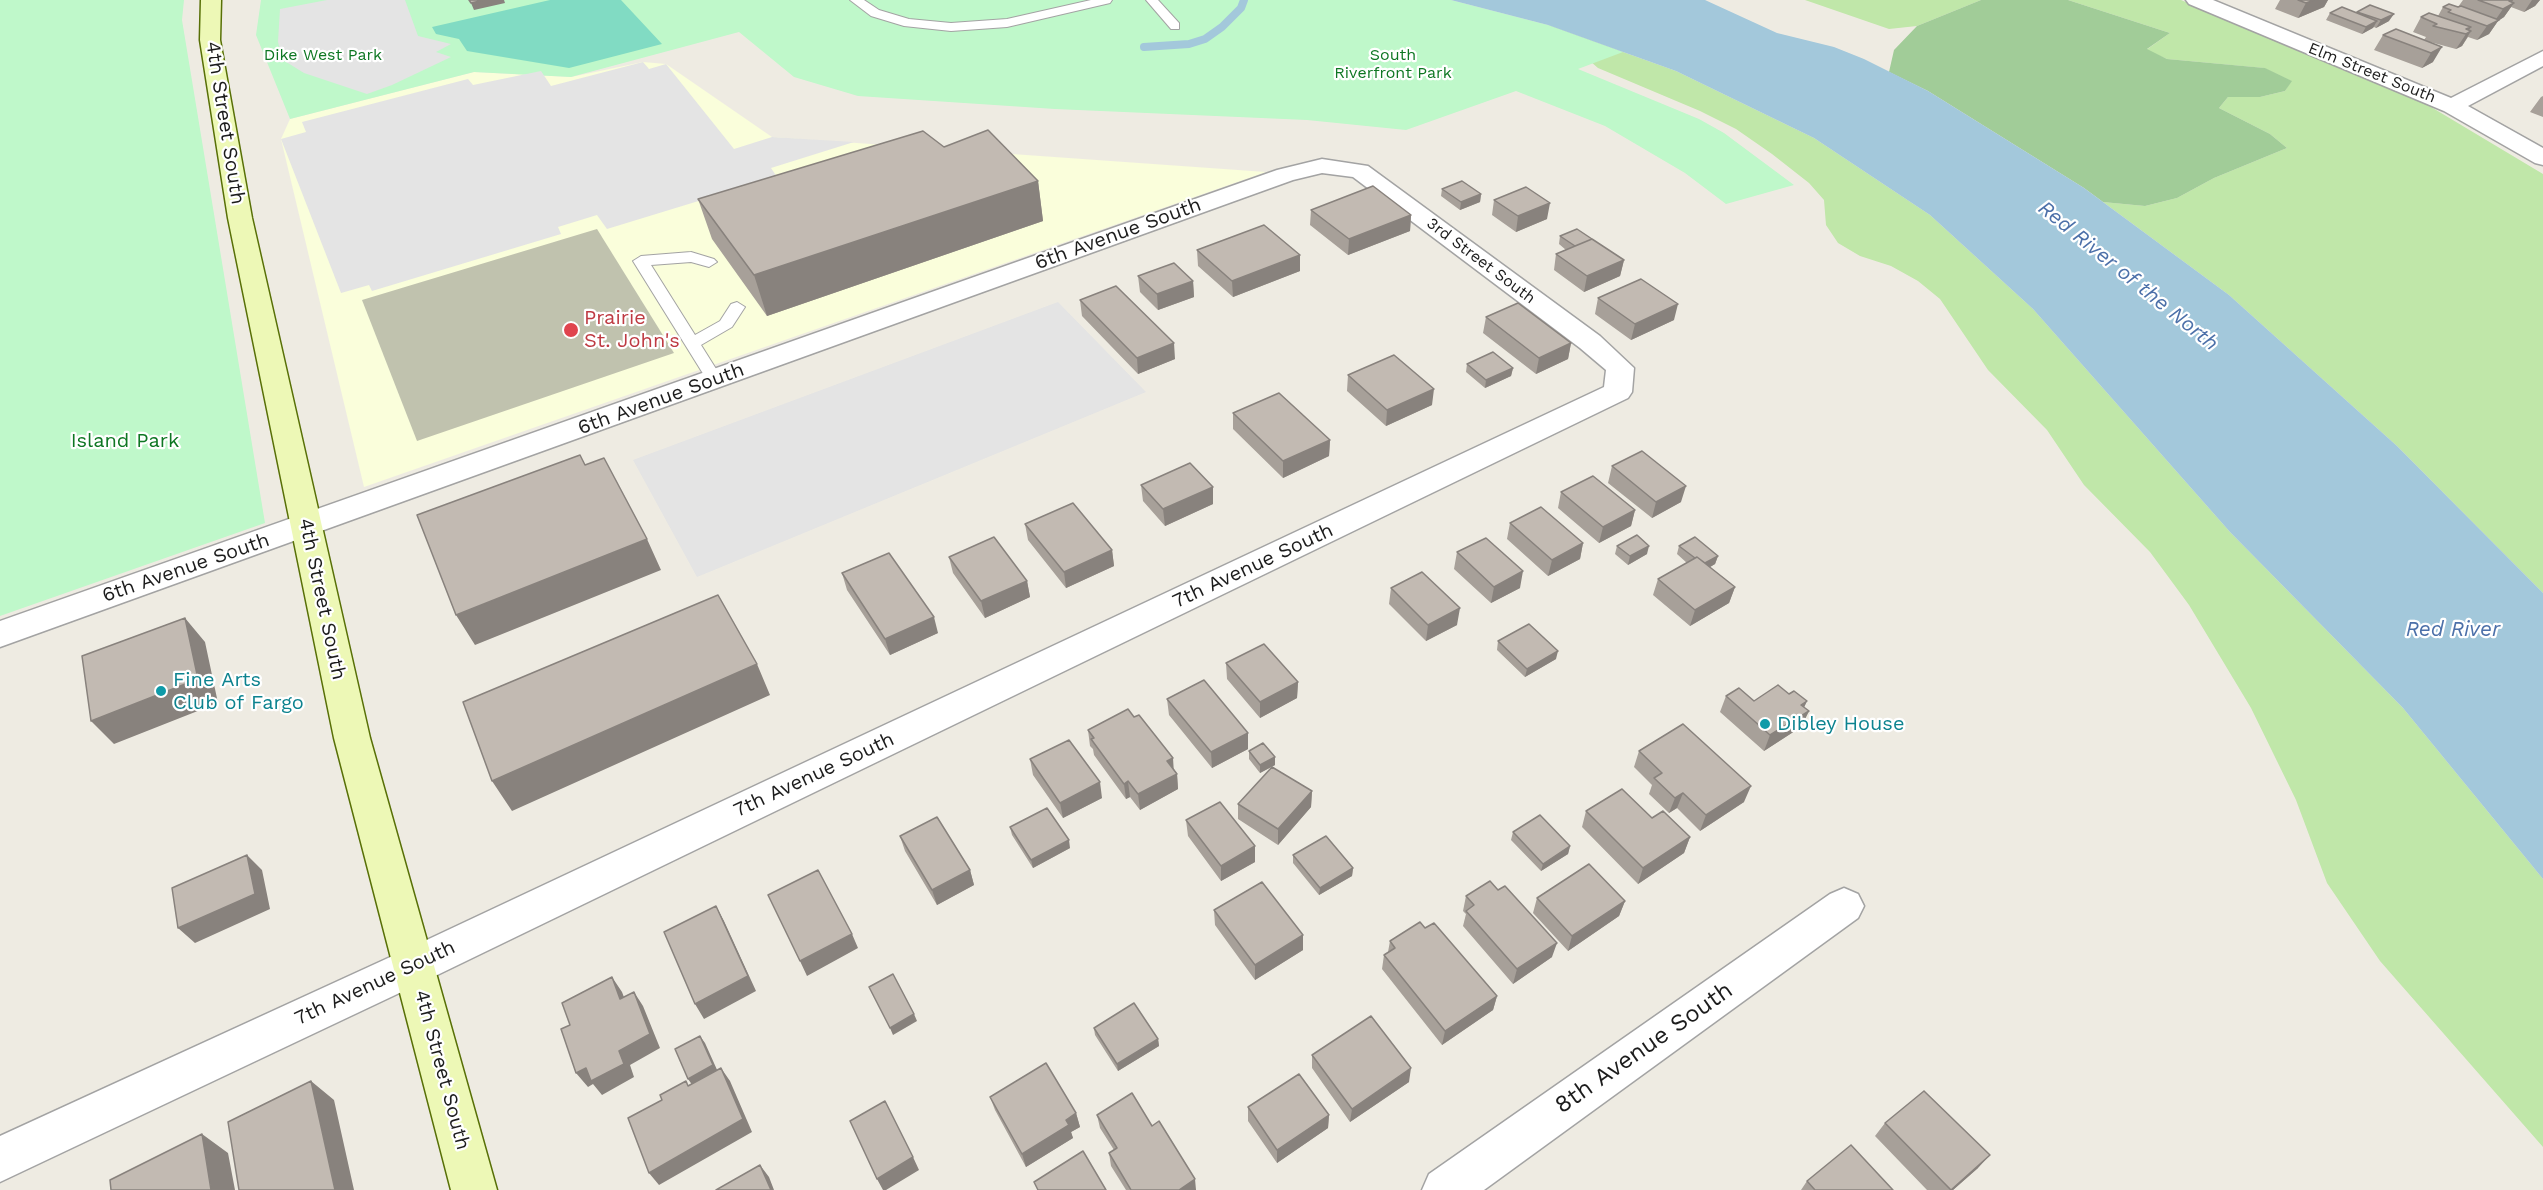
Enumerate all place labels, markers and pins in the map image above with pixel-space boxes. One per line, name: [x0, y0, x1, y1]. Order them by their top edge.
place label: Prairie St. John's: [584, 306, 680, 353]
marker: Prairie St. John's: [562, 321, 580, 339]
place label: Fine Arts Club of Fargo: [173, 668, 304, 715]
marker: Fine Arts Club of Fargo: [154, 684, 168, 698]
place label: Dibley House: [1777, 712, 1904, 736]
marker: Dibley House: [1758, 717, 1772, 731]

